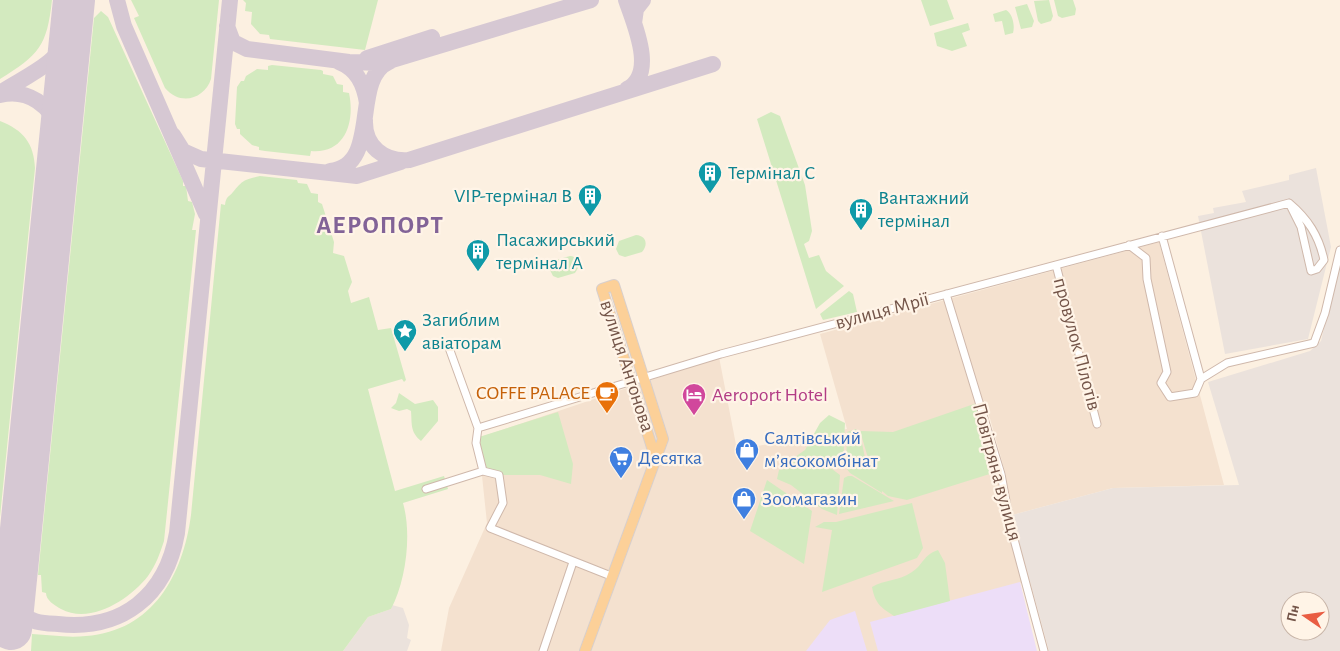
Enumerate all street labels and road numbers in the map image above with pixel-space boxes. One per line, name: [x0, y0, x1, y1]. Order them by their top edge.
street label: провулок Пілотів: [1050, 275, 1104, 413]
street label: вулиця Мрії: [833, 289, 931, 333]
street label: вулиця Антонова: [596, 298, 658, 434]
street label: Повітряна вулиця: [969, 401, 1025, 543]

